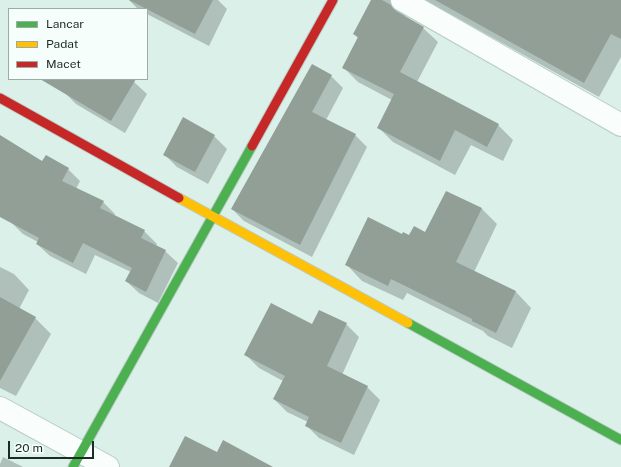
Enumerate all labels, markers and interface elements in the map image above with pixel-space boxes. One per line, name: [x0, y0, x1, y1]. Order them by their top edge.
legend: [8, 8, 148, 80]
text: Lancar: [46, 17, 84, 31]
text: Padat: [46, 37, 78, 51]
text: Macet: [46, 57, 81, 71]
scale bar: [10, 433, 96, 459]
text: 20 m: [15, 441, 43, 455]

